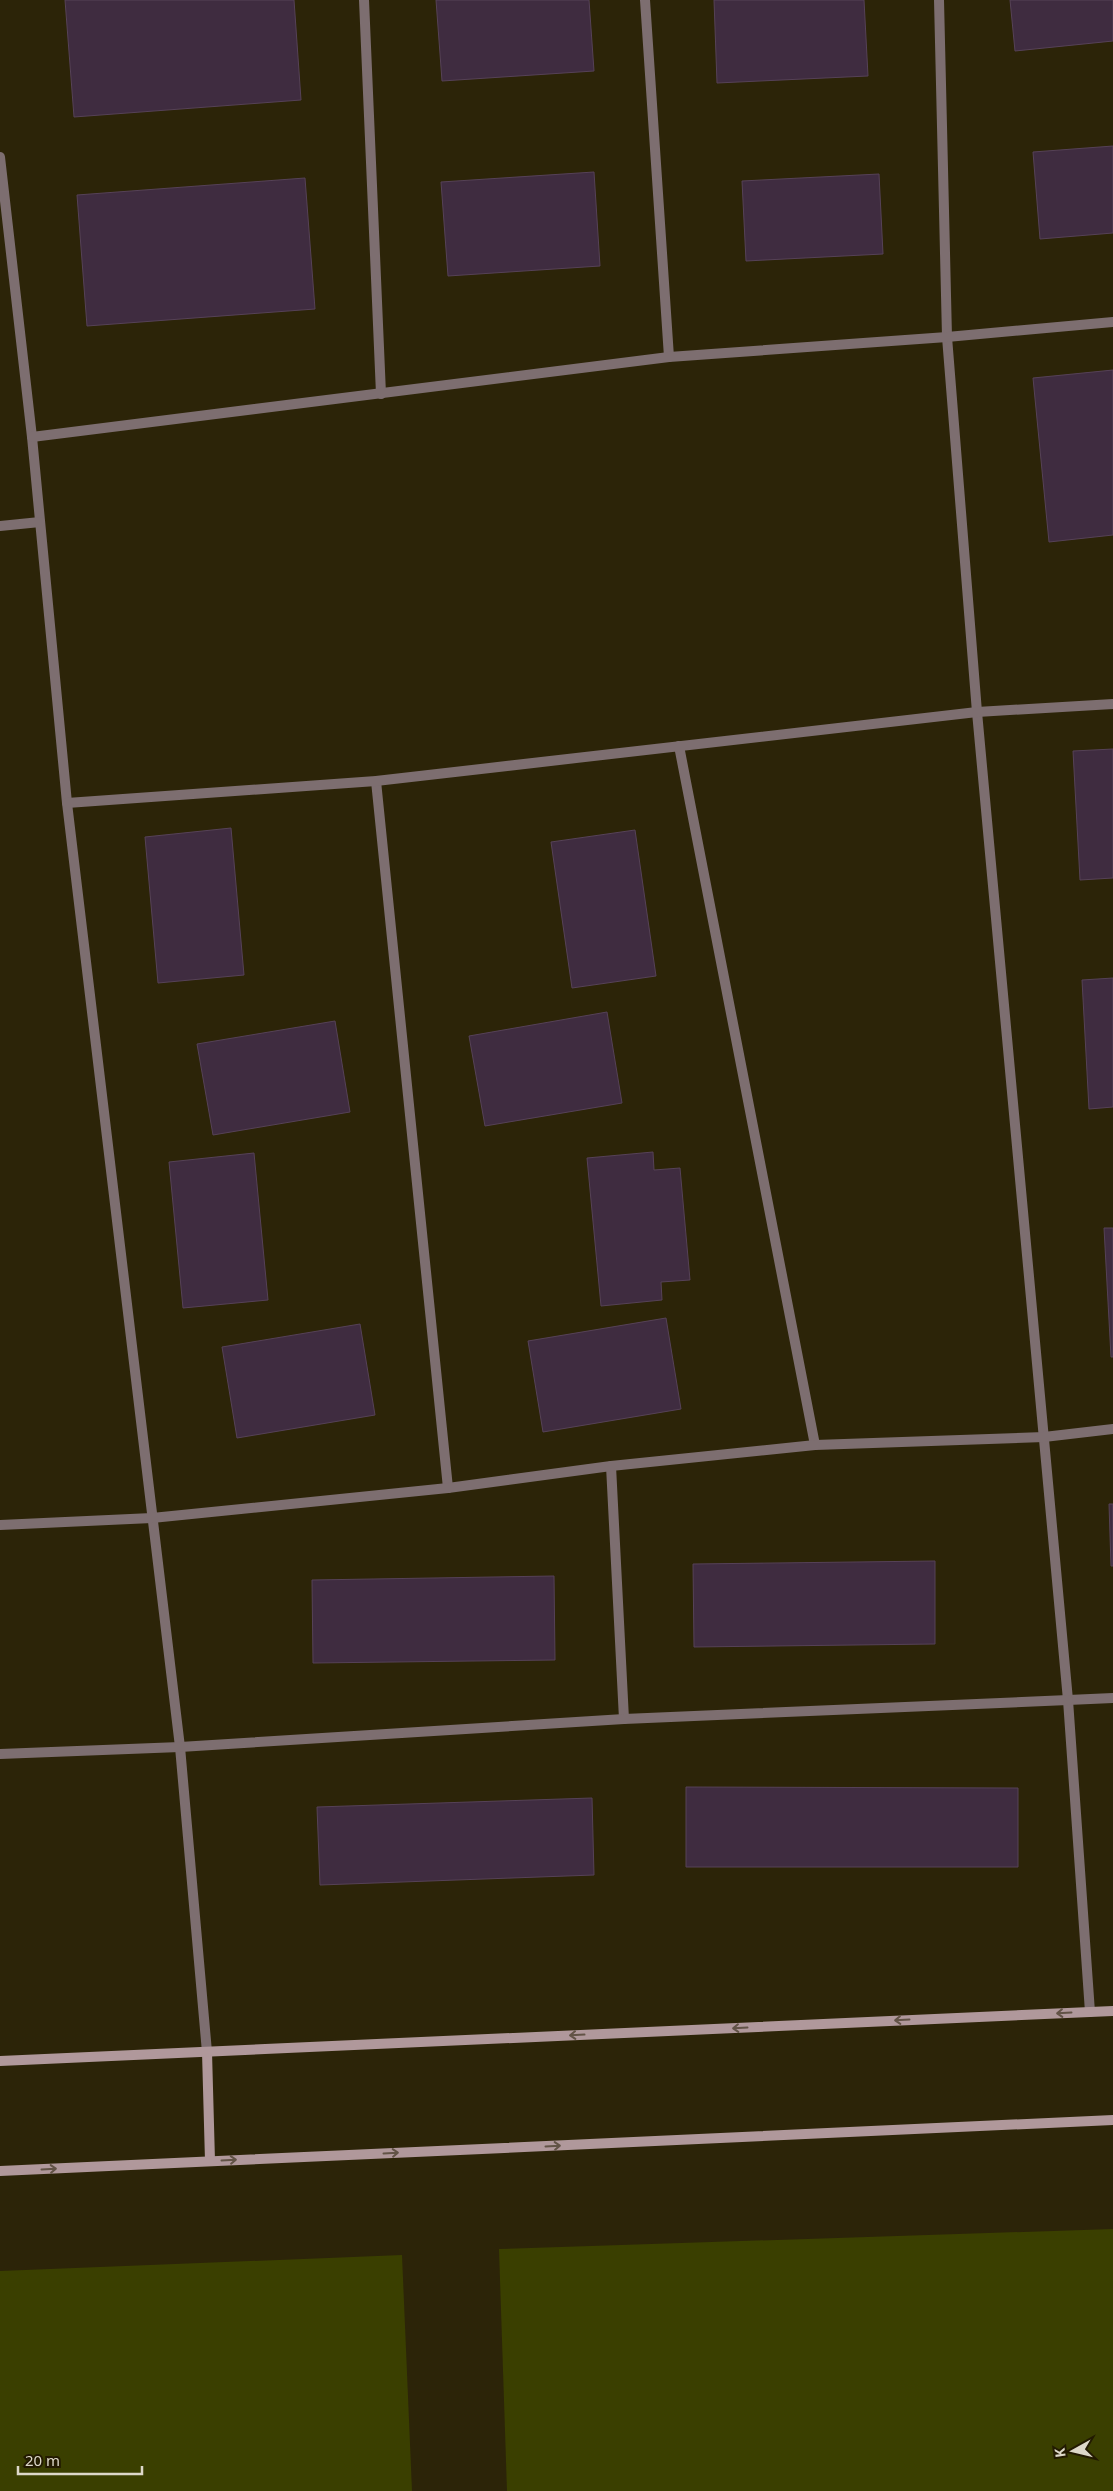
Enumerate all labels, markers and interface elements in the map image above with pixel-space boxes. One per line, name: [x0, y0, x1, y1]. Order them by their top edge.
one-way arrow: [1057, 2008, 1073, 2018]
one-way arrow: [894, 2016, 910, 2025]
one-way arrow: [732, 2023, 748, 2032]
one-way arrow: [570, 2030, 586, 2040]
one-way arrow: [545, 2141, 561, 2150]
one-way arrow: [382, 2148, 399, 2158]
one-way arrow: [220, 2156, 236, 2165]
one-way arrow: [40, 2164, 56, 2173]
north arrow: [1048, 2426, 1098, 2476]
scale bar: [18, 2444, 141, 2476]
text: K: [1049, 2446, 1070, 2459]
text: 20 m: [25, 2450, 60, 2470]

